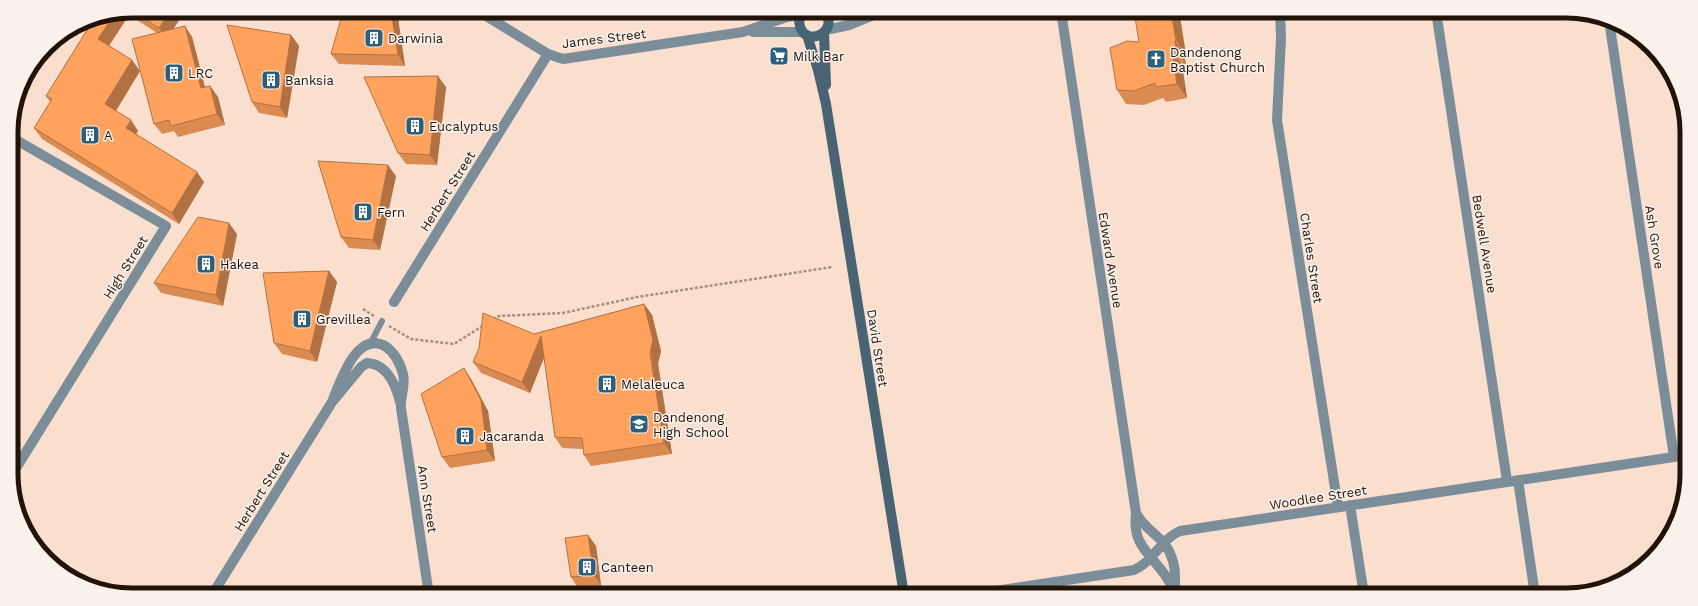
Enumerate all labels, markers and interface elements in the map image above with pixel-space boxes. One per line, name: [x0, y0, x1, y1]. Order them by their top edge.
street label: James Street: [561, 26, 648, 51]
building icon: Darwinia: [363, 27, 385, 49]
place label: Darwinia: [388, 31, 444, 46]
supermarket icon: Milk Bar: [768, 45, 790, 67]
place label: Dandenong Baptist Church: [1170, 45, 1265, 75]
church icon: Dandenong Baptist Church: [1145, 48, 1167, 70]
place label: Milk Bar: [793, 49, 844, 64]
building icon: LRC: [163, 62, 185, 84]
place label: LRC: [188, 66, 213, 81]
building icon: Banksia: [260, 69, 282, 91]
place label: Banksia: [285, 73, 334, 88]
building icon: Eucalyptus: [404, 115, 426, 137]
place label: Eucalyptus: [429, 119, 499, 134]
building icon: A: [79, 124, 101, 146]
place label: A: [104, 128, 113, 143]
street label: Herbert Street: [417, 148, 478, 234]
street label: Bedwell Avenue: [1469, 194, 1500, 294]
building icon: Fern: [352, 201, 374, 223]
street label: Ash Grove: [1642, 204, 1667, 270]
place label: Fern: [377, 205, 405, 220]
street label: Edward Avenue: [1095, 211, 1126, 309]
street label: Charles Street: [1297, 212, 1326, 305]
street label: High Street: [100, 232, 151, 302]
building icon: Hakea: [195, 253, 217, 275]
place label: Hakea: [220, 257, 259, 272]
building icon: Grevillea: [291, 308, 313, 330]
street label: David Street: [864, 308, 891, 389]
place label: Grevillea: [316, 312, 372, 327]
building icon: Melaleuca: [596, 373, 618, 395]
place label: Melaleuca: [621, 377, 686, 392]
place label: Dandenong High School: [653, 410, 729, 440]
school or university icon: Dandenong High School: [628, 413, 650, 435]
building icon: Jacaranda: [454, 425, 476, 447]
place label: Jacaranda: [479, 429, 545, 444]
street label: Herbert Street: [231, 448, 292, 534]
street label: Ann Street: [415, 464, 440, 534]
street label: Woodlee Street: [1268, 482, 1368, 513]
building icon: Canteen: [576, 556, 598, 578]
place label: Canteen: [601, 560, 654, 575]

